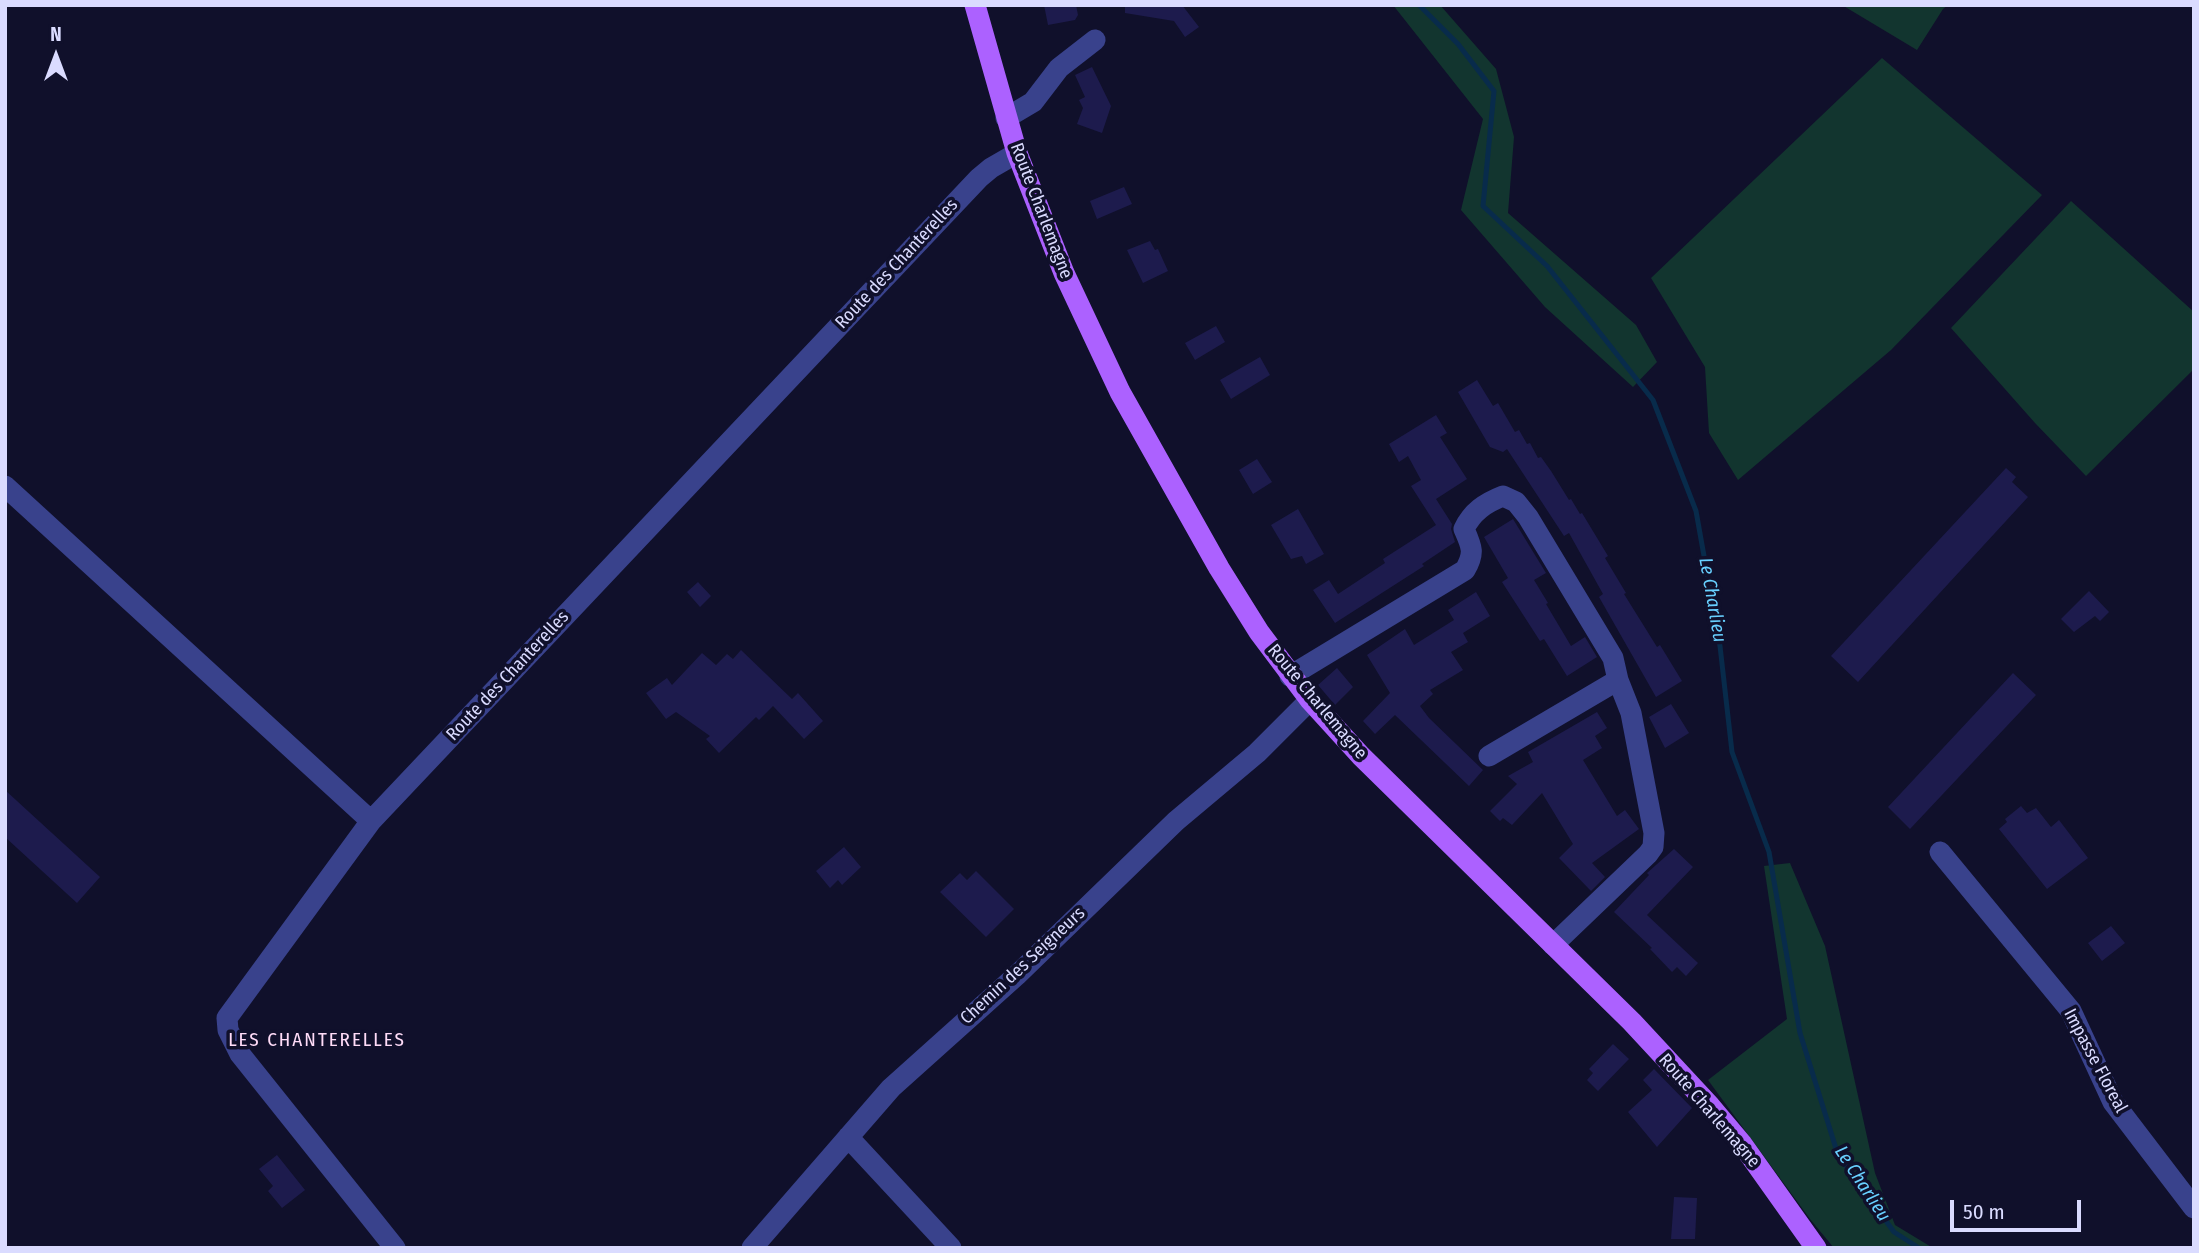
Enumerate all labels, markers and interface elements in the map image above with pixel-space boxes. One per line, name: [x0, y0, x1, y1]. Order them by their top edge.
north arrow: [21, 21, 91, 91]
text: N: [50, 23, 62, 46]
street label: Route Charlemagne: [1005, 140, 1077, 282]
street label: Route des Chanterelles: [831, 195, 963, 333]
water label: Le Charlieu: [1693, 556, 1731, 644]
street label: Route des Chanterelles: [442, 607, 574, 745]
street label: Route Charlemagne: [1263, 640, 1371, 764]
street label: Chemin des Seigneurs: [956, 903, 1090, 1029]
street label: Impasse Floreal: [2059, 1005, 2131, 1117]
district label: LES CHANTERELLES: [230, 1030, 404, 1052]
street label: Route Charlemagne: [1654, 1050, 1764, 1172]
water label: Le Charlieu: [1829, 1142, 1895, 1226]
scale bar: [1954, 1186, 2085, 1230]
text: 50 m: [1963, 1199, 2005, 1225]

